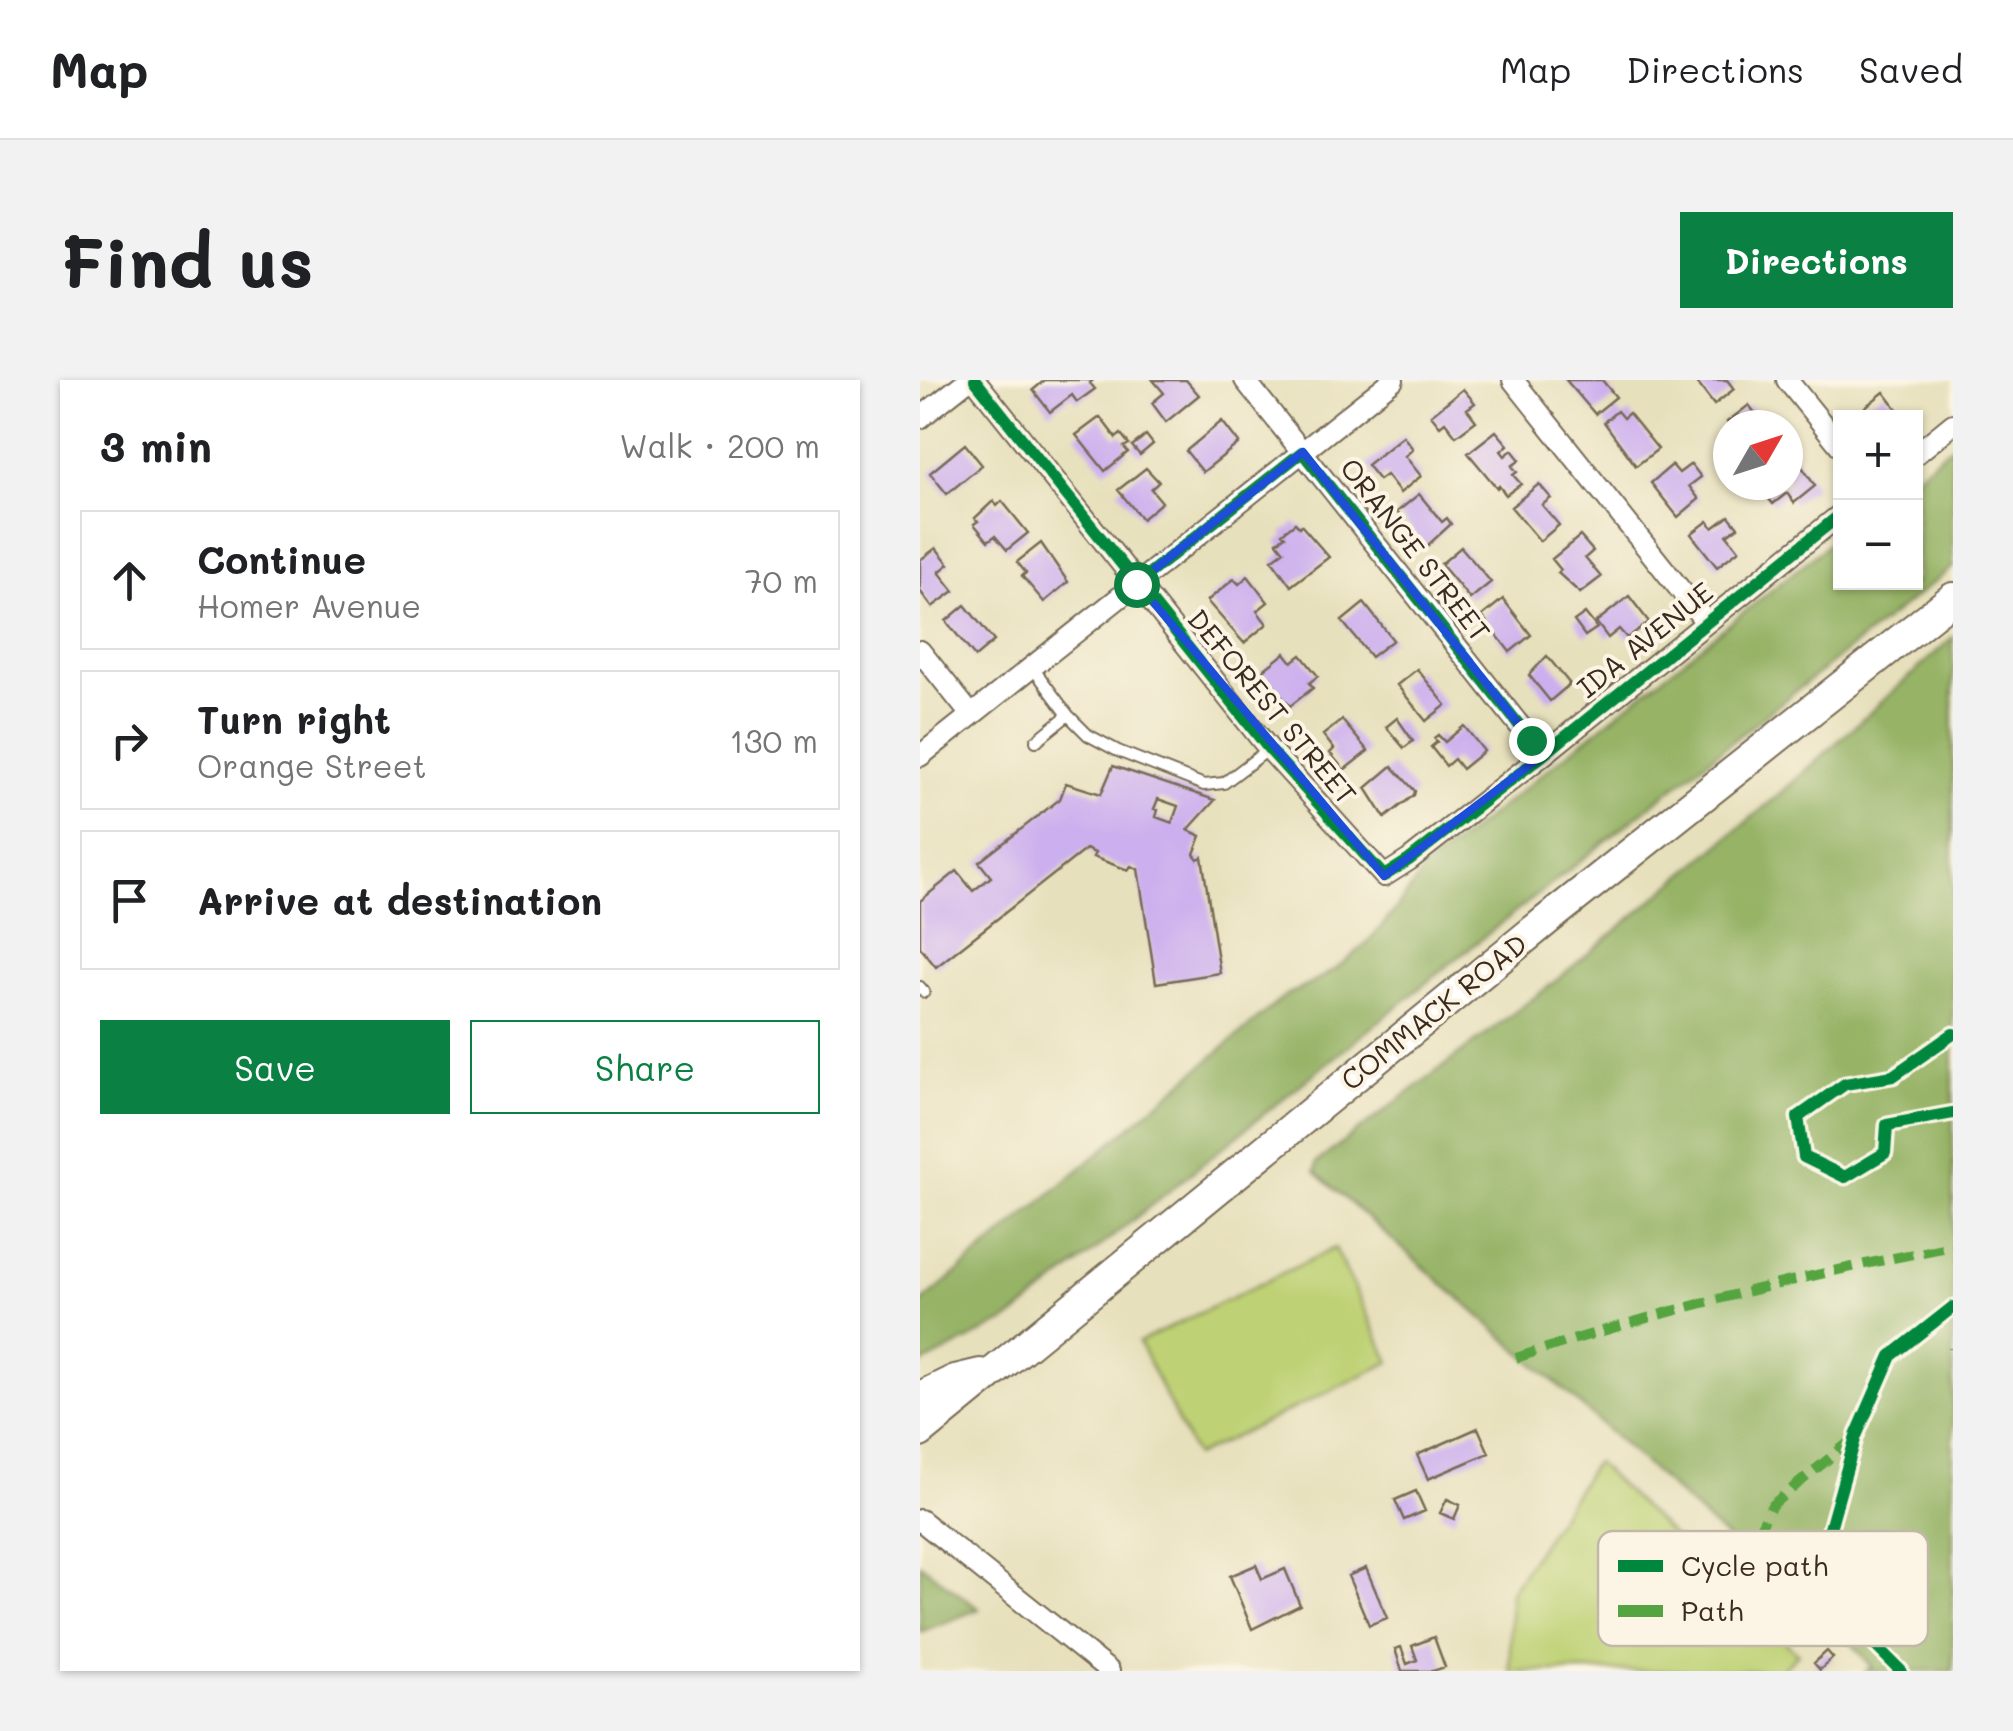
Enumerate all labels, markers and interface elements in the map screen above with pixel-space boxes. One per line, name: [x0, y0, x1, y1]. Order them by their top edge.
text: Map: [50, 38, 149, 100]
text: Map: [1500, 46, 1571, 92]
text: Directions: [1626, 46, 1804, 92]
text: Saved: [1859, 46, 1963, 92]
button: Directions: [1680, 212, 1953, 308]
text: Find us: [60, 214, 314, 306]
north arrow: [1713, 410, 1803, 500]
map controls: [1833, 410, 1923, 590]
button: +: [1833, 410, 1923, 500]
text: 3 min: [100, 418, 212, 473]
text: Walk · 200 m: [619, 424, 820, 466]
street label: ORANGE STREET: [1333, 450, 1499, 648]
button: −: [1833, 500, 1923, 590]
text: Continue: [197, 534, 366, 584]
icon: ahead: [102, 553, 157, 608]
text: 70 m: [745, 559, 818, 601]
route start: [1114, 562, 1160, 608]
street label: IDA AVENUE: [1569, 573, 1720, 705]
text: Homer Avenue: [197, 584, 421, 626]
street label: DEFOREST STREET: [1180, 601, 1365, 812]
text: Turn right: [197, 694, 391, 744]
icon: right: [102, 713, 157, 768]
route end: [1509, 718, 1555, 764]
text: 130 m: [729, 719, 818, 761]
text: Orange Street: [197, 744, 427, 786]
icon: arrive: [102, 873, 157, 928]
text: Arrive at destination: [197, 875, 602, 925]
street label: COMMACK ROAD: [1333, 925, 1534, 1097]
button: Save: [100, 1020, 450, 1114]
button: Share: [470, 1020, 820, 1114]
legend: [1598, 1531, 1928, 1646]
text: Cycle path: [1681, 1547, 1828, 1583]
text: Path: [1681, 1592, 1744, 1628]

